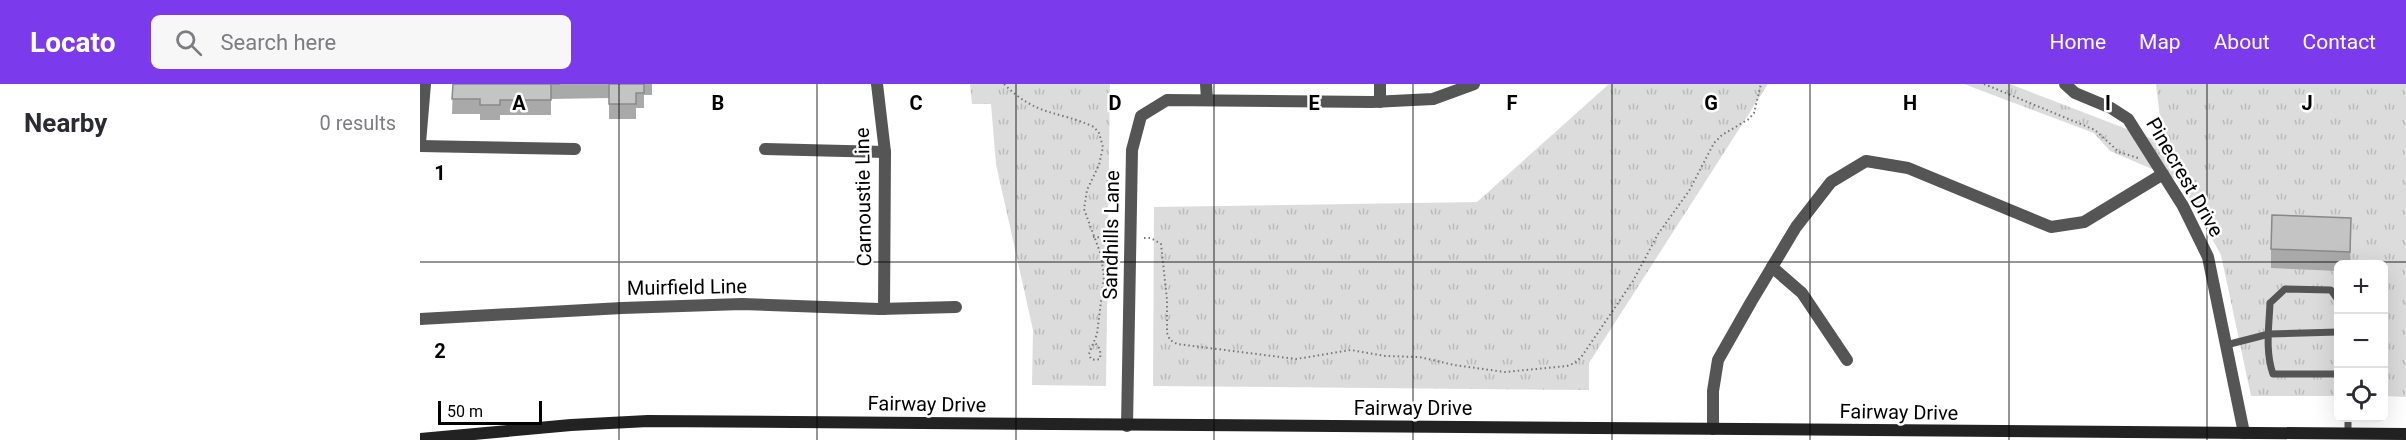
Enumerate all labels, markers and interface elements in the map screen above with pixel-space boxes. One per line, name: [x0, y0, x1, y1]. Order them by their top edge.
search box: [151, 15, 571, 69]
text: Locato: [30, 26, 115, 59]
icon: search: [172, 26, 205, 59]
text: Search here: [220, 30, 336, 55]
text: Home: [2050, 30, 2106, 54]
text: Map: [2139, 30, 2181, 54]
text: About: [2214, 30, 2270, 54]
text: Contact: [2303, 30, 2376, 54]
text: A: [512, 91, 526, 115]
text: B: [712, 91, 724, 115]
text: C: [909, 91, 923, 115]
text: D: [1109, 91, 1122, 115]
text: E: [1308, 91, 1320, 115]
text: F: [1507, 91, 1518, 115]
text: G: [1704, 91, 1718, 115]
text: H: [1903, 91, 1917, 115]
text: I: [2105, 91, 2111, 115]
text: J: [2301, 91, 2313, 115]
text: Nearby: [24, 108, 107, 138]
text: 0 results: [320, 111, 396, 135]
street label: Pinecrest Drive: [2141, 113, 2229, 241]
street label: Carnoustie Line: [850, 127, 876, 267]
text: 1: [434, 161, 446, 185]
street label: Sandhills Lane: [1098, 170, 1124, 300]
map controls: [2334, 260, 2388, 422]
button: +: [2334, 260, 2388, 314]
street label: Muirfield Line: [627, 274, 747, 300]
button: −: [2334, 314, 2388, 368]
text: 2: [434, 339, 446, 363]
button: locate: [2334, 368, 2388, 422]
street label: Fairway Drive: [868, 391, 986, 417]
street label: Fairway Drive: [1354, 396, 1472, 420]
scale bar: [438, 398, 542, 426]
street label: Fairway Drive: [1840, 399, 1958, 425]
text: 50 m: [447, 402, 483, 421]

